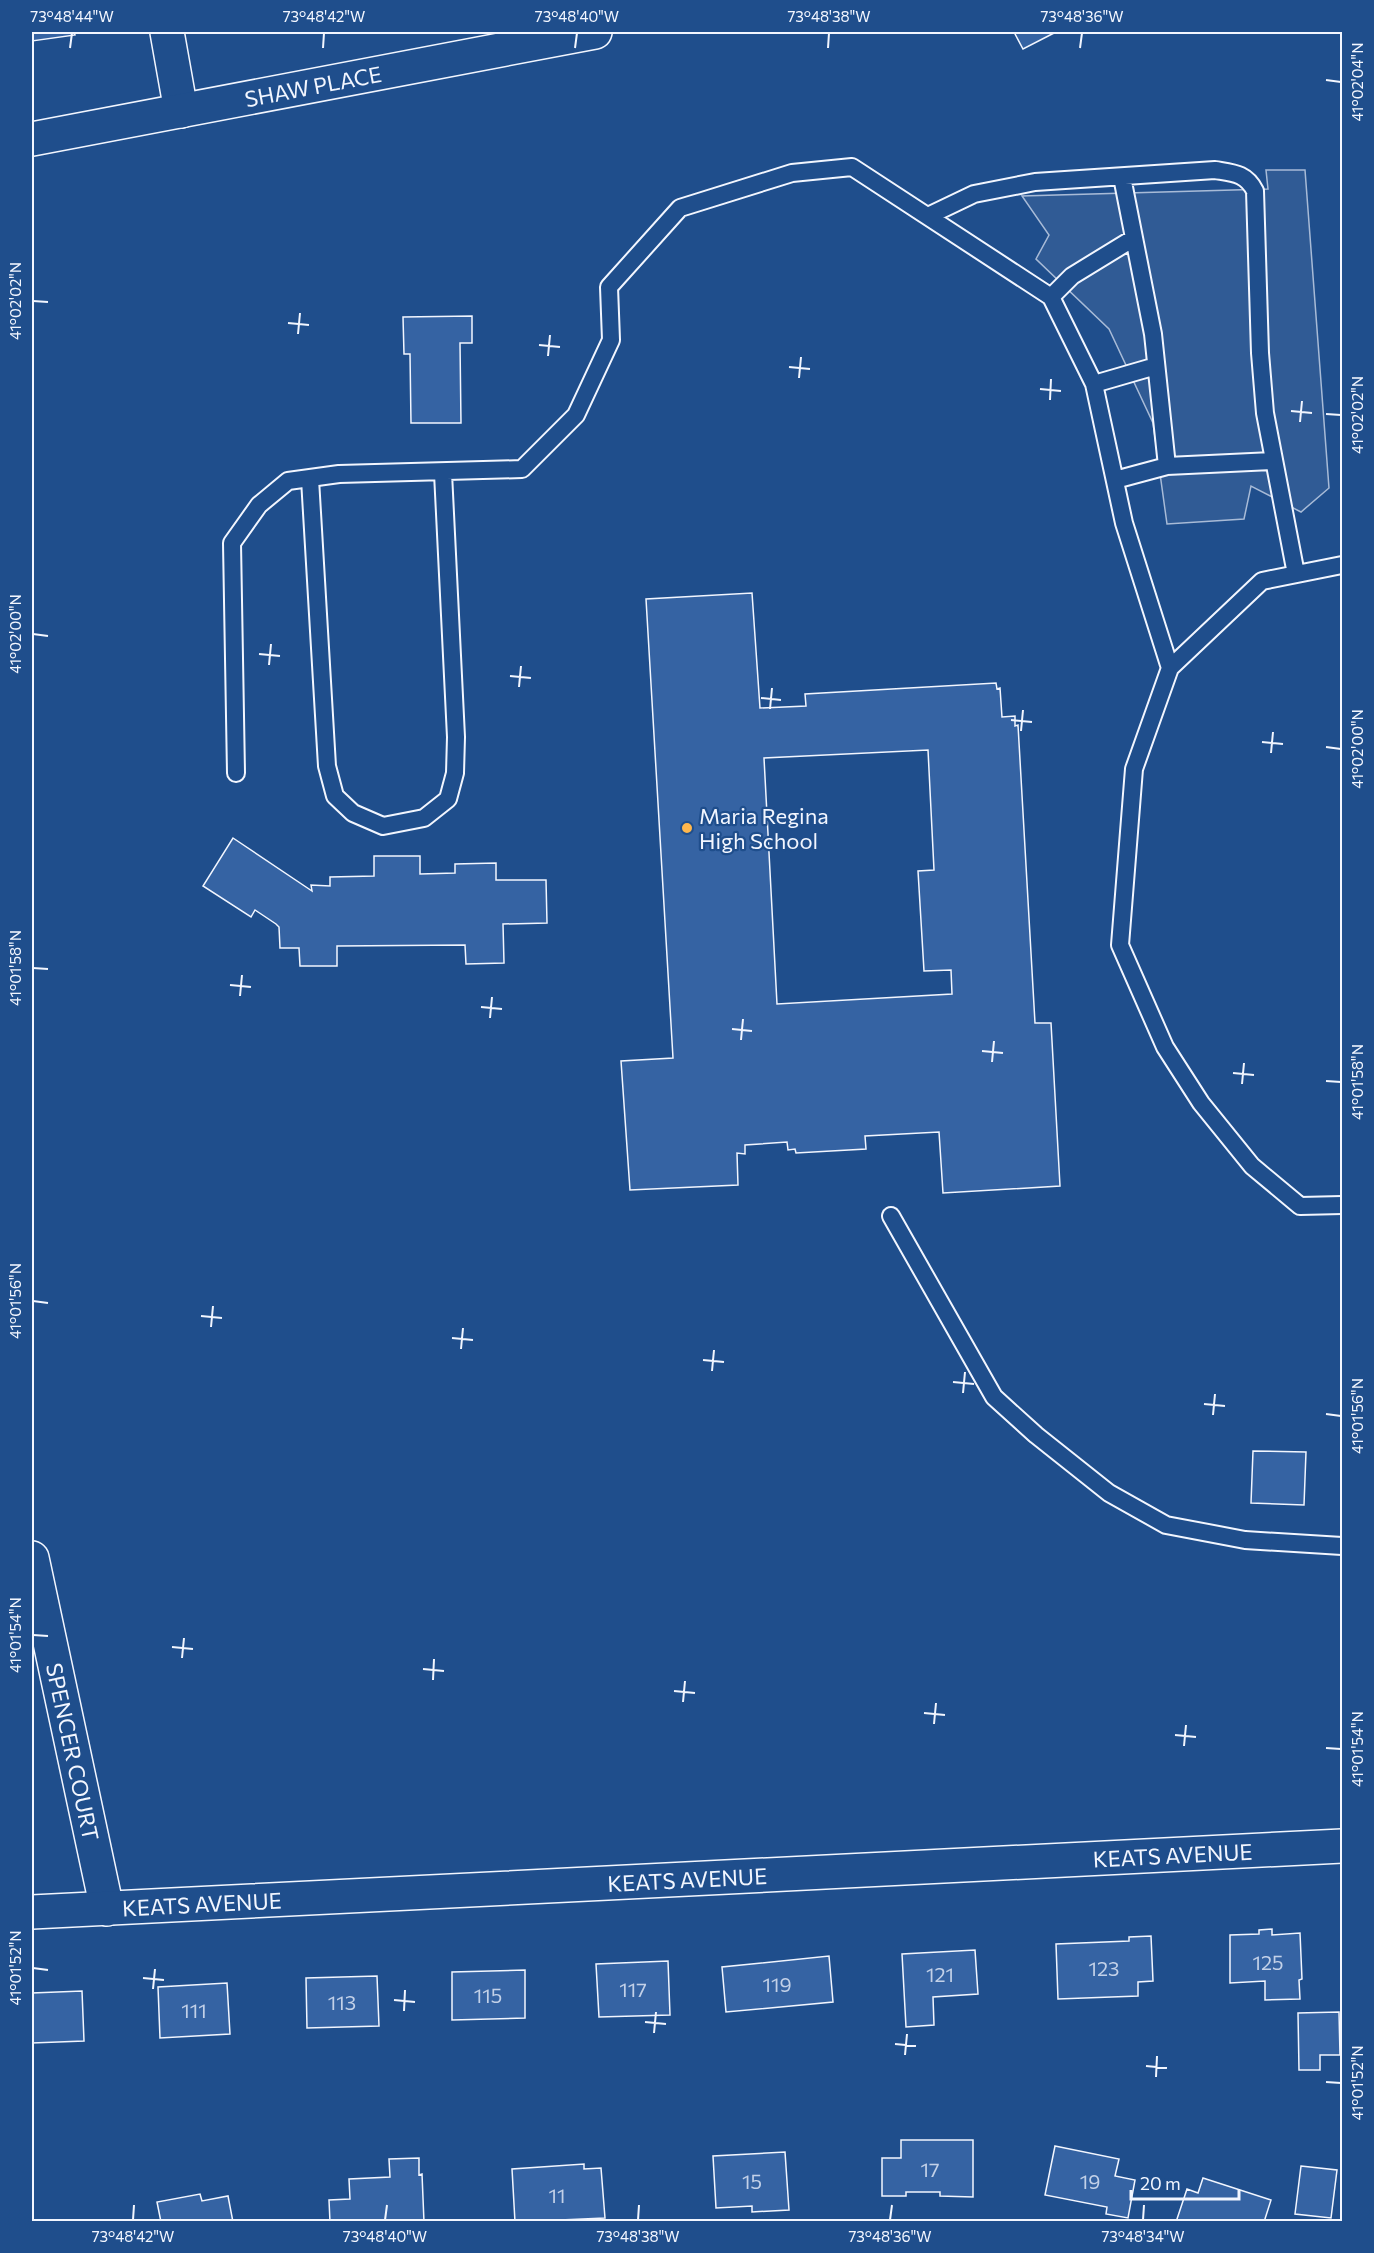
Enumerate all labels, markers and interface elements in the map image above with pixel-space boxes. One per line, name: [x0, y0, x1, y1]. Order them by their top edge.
text: 73°48'44"W: [30, 7, 114, 25]
text: 73°48'42"W: [283, 7, 365, 25]
text: 73°48'40"W: [535, 7, 619, 25]
text: 73°48'38"W: [787, 7, 871, 25]
text: 73°48'36"W: [1040, 7, 1124, 25]
text: 41°02'04"N: [1348, 43, 1366, 121]
street label: SHAW PLACE: [242, 59, 384, 112]
text: 41°02'02"N: [6, 262, 24, 340]
text: 41°02'02"N: [1348, 376, 1366, 454]
text: 41°02'00"N: [6, 594, 24, 674]
text: 41°02'00"N: [1348, 709, 1366, 789]
place label: Maria Regina High School: [699, 802, 829, 854]
marker: Maria Regina High School: [680, 821, 694, 835]
text: 41°01'58"N: [6, 930, 24, 1006]
text: 41°01'58"N: [1348, 1044, 1366, 1120]
text: 41°01'56"N: [6, 1263, 24, 1339]
text: 41°01'56"N: [1348, 1378, 1366, 1454]
text: 41°01'54"N: [6, 1597, 24, 1673]
street label: SPENCER COURT: [41, 1660, 105, 1843]
text: 41°01'54"N: [1348, 1711, 1366, 1787]
street label: KEATS AVENUE: [1092, 1837, 1253, 1872]
street label: KEATS AVENUE: [607, 1861, 768, 1896]
street label: KEATS AVENUE: [121, 1886, 282, 1921]
text: 41°01'52"N: [6, 1930, 24, 2006]
house number: 125: [1252, 1950, 1284, 1974]
house number: 123: [1088, 1956, 1120, 1980]
house number: 121: [926, 1962, 954, 1986]
house number: 119: [762, 1972, 792, 1996]
house number: 117: [619, 1977, 647, 2001]
house number: 115: [474, 1983, 502, 2007]
house number: 113: [328, 1990, 356, 2014]
house number: 111: [181, 1998, 207, 2022]
text: 41°01'52"N: [1348, 2045, 1366, 2121]
house number: 17: [920, 2157, 940, 2181]
scale bar: [1131, 2163, 1239, 2201]
house number: 15: [742, 2169, 762, 2193]
house number: 19: [1080, 2169, 1100, 2193]
text: 20 m: [1140, 2172, 1181, 2194]
house number: 11: [548, 2183, 566, 2207]
text: 73°48'42"W: [92, 2227, 174, 2245]
text: 73°48'40"W: [343, 2227, 427, 2245]
text: 73°48'38"W: [596, 2227, 680, 2245]
text: 73°48'36"W: [848, 2227, 932, 2245]
text: 73°48'34"W: [1101, 2227, 1185, 2245]

